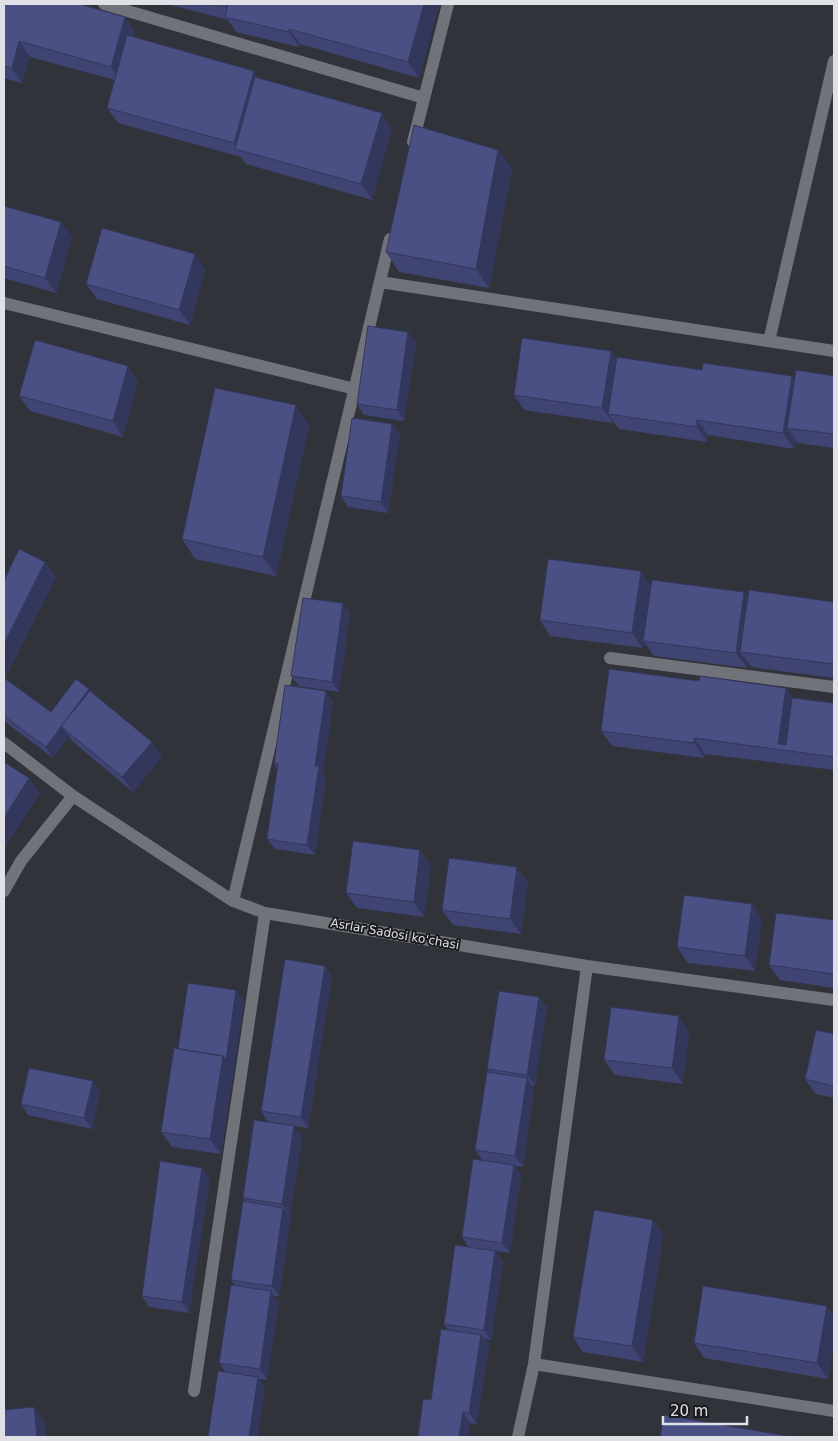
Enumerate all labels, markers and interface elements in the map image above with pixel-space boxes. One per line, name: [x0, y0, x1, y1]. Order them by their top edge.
street label: Asrlar Sadosi ko'chasi: [330, 916, 460, 952]
scale bar: [663, 1394, 747, 1426]
text: 20 m: [670, 1402, 708, 1420]

